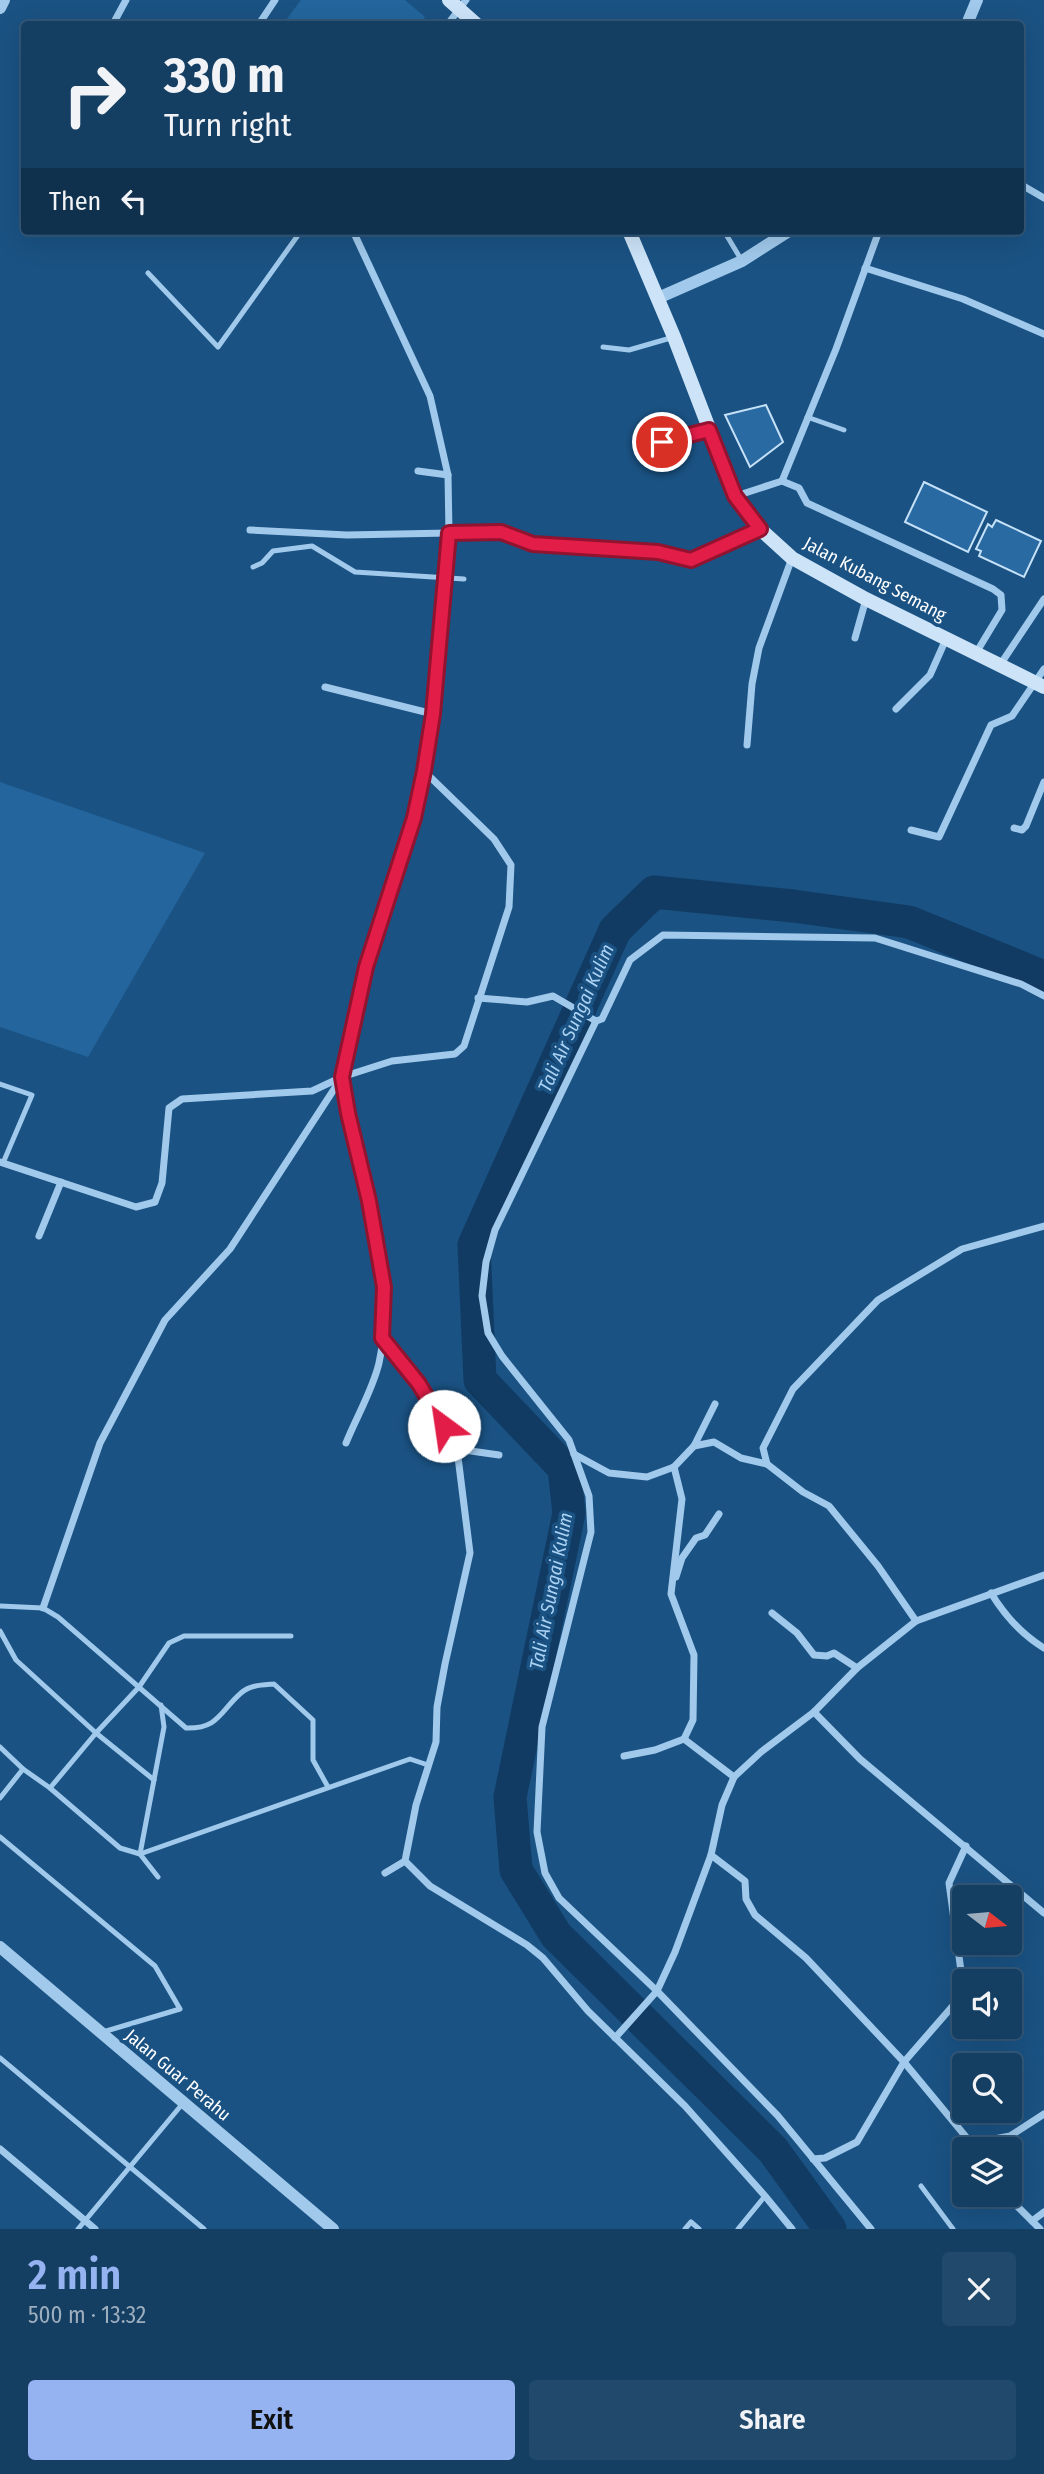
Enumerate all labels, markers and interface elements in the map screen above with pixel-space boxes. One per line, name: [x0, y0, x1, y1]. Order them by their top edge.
text: 330 m: [164, 46, 285, 105]
icon: right: [49, 49, 140, 140]
text: Turn right: [164, 106, 291, 144]
icon: left: [115, 182, 153, 220]
text: Then: [49, 186, 101, 217]
pin: [632, 412, 692, 472]
icon: arrive: [643, 423, 681, 461]
street label: Jalan Kubang Semang: [800, 532, 951, 626]
water label: Tali Air Sungai Kulim: [533, 940, 619, 1096]
position arrow: [407, 1389, 481, 1463]
water label: Tali Air Sungai Kulim: [525, 1511, 577, 1671]
north arrow: [952, 1885, 1022, 1955]
map controls: [952, 1885, 1022, 2207]
button: sound: [952, 1969, 1022, 2039]
street label: Jalan Guar Perahu: [121, 2024, 235, 2126]
button: search: [952, 2053, 1022, 2123]
button: layers: [952, 2137, 1022, 2207]
text: 2 min: [28, 2250, 121, 2300]
button: close: [942, 2252, 1016, 2326]
text: 500 m · 13:32: [28, 2301, 146, 2329]
button: Exit: [28, 2380, 515, 2460]
button: Share: [529, 2380, 1016, 2460]

